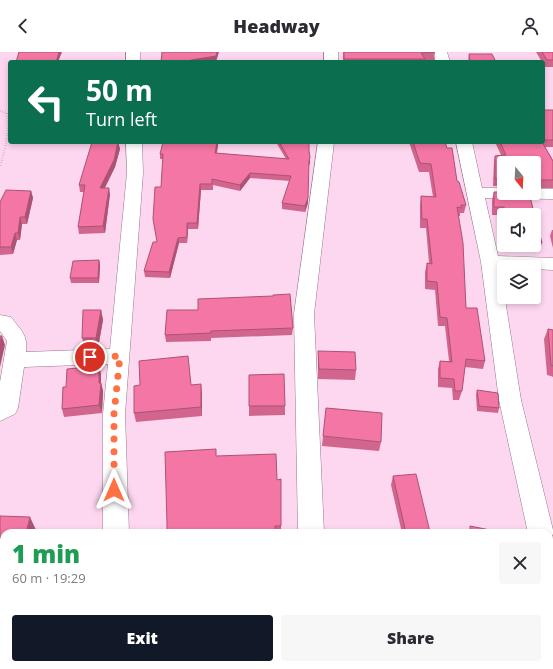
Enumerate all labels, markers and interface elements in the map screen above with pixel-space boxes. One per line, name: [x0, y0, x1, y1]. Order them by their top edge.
text: Headway: [233, 14, 320, 38]
icon: back: [12, 15, 34, 37]
icon: person: [519, 15, 541, 37]
text: 50 m: [86, 71, 153, 109]
icon: left: [20, 76, 72, 128]
text: Turn left: [86, 107, 157, 131]
north arrow: [497, 156, 541, 200]
map controls: [497, 156, 541, 304]
button: sound: [497, 208, 541, 252]
button: layers: [497, 260, 541, 304]
pin: [73, 340, 107, 374]
icon: arrive: [79, 346, 101, 368]
position arrow: [93, 469, 135, 511]
text: 1 min: [12, 537, 80, 570]
button: close: [499, 542, 541, 584]
text: 60 m · 19:29: [12, 569, 86, 587]
button: Exit: [12, 615, 273, 661]
button: Share: [281, 615, 541, 661]

